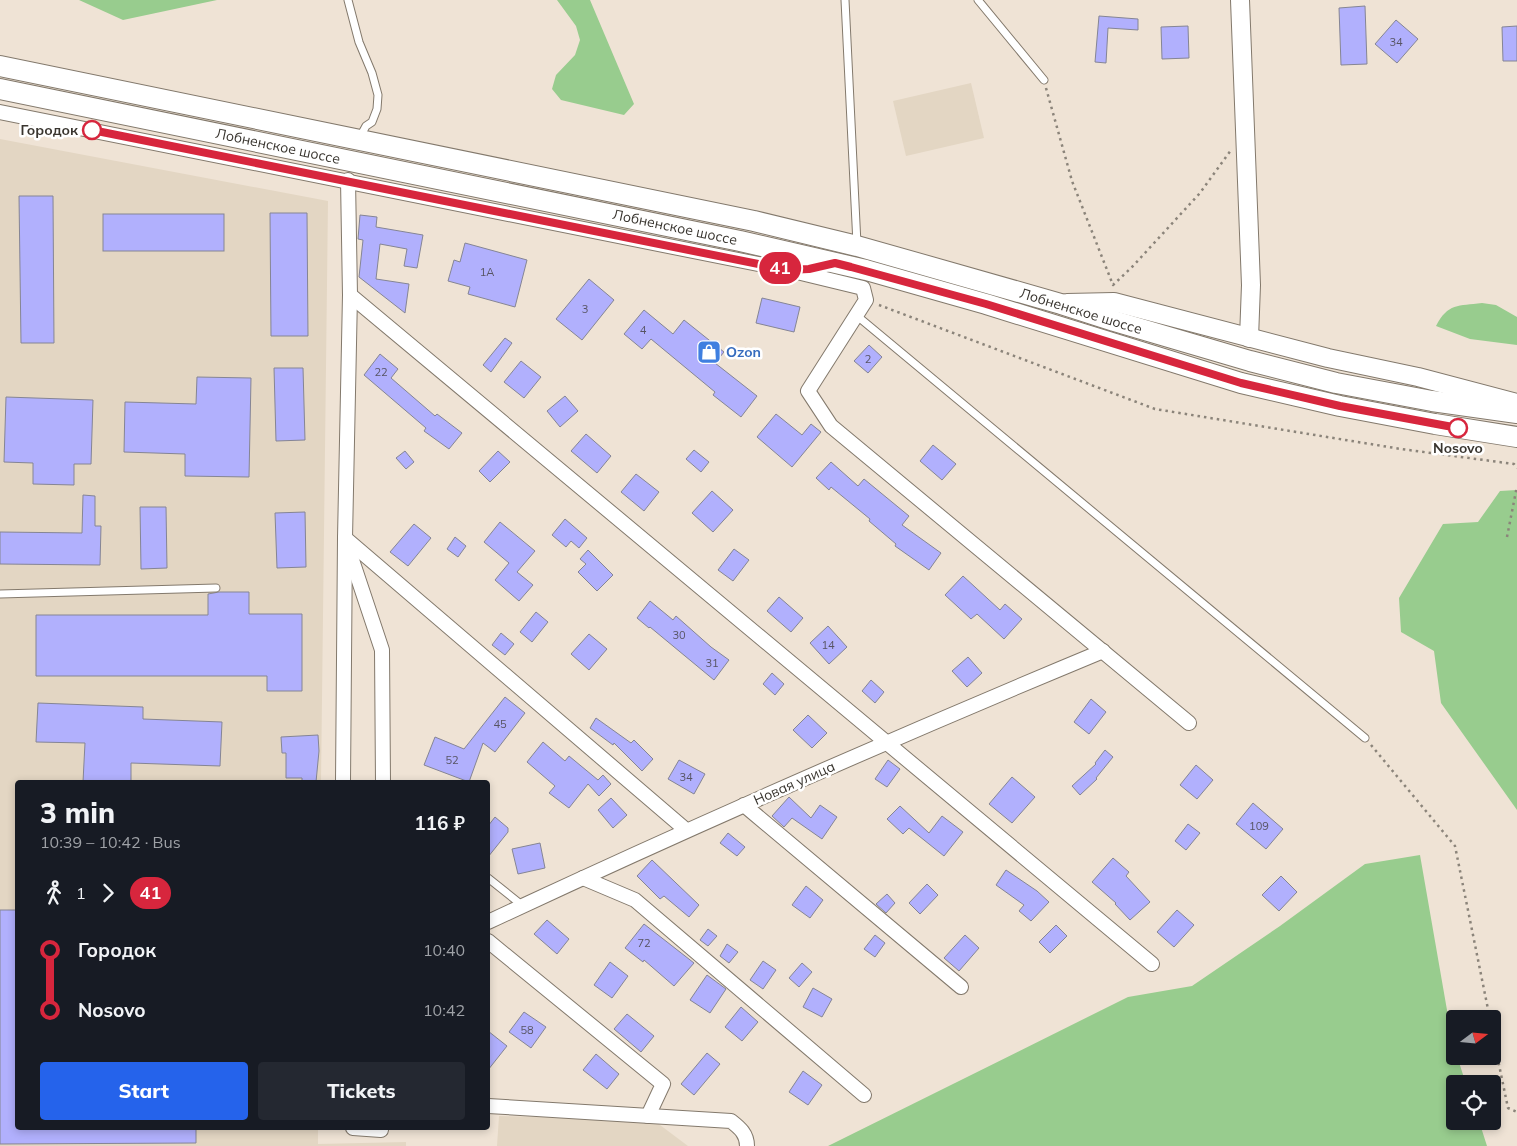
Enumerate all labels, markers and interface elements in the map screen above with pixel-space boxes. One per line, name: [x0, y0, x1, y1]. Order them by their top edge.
house number: 34: [1389, 35, 1403, 49]
marker: Городок: [82, 120, 102, 140]
place label: Городок: [21, 121, 79, 139]
street label: Лобненское шоссе: [214, 124, 342, 168]
street label: Лобненское шоссе: [611, 205, 739, 249]
line badge: 41: [758, 252, 802, 284]
text: 41: [769, 256, 791, 279]
house number: 1А: [480, 265, 494, 279]
street label: Лобненское шоссе: [1018, 284, 1145, 338]
house number: 3: [582, 302, 588, 316]
house number: 4: [640, 323, 647, 337]
shop icon: Ozon: [696, 339, 722, 365]
place label: Ozon: [726, 343, 761, 361]
house number: 2: [865, 352, 872, 366]
house number: 22: [374, 365, 388, 379]
marker: Nosovo: [1448, 418, 1468, 438]
place label: Nosovo: [1433, 439, 1483, 457]
house number: 30: [672, 628, 686, 642]
house number: 14: [821, 638, 835, 652]
house number: 31: [705, 656, 719, 670]
house number: 45: [493, 717, 507, 731]
house number: 52: [445, 753, 459, 767]
street label: Новая улица: [750, 757, 838, 809]
house number: 34: [679, 770, 693, 784]
text: 3 min: [40, 795, 115, 830]
text: 116 ₽: [414, 811, 465, 835]
house number: 109: [1249, 819, 1269, 833]
text: 10:39 – 10:42 · Bus: [40, 832, 181, 852]
icon: walk: [40, 879, 68, 907]
icon: forward: [94, 879, 122, 907]
text: 41: [140, 881, 161, 904]
text: 1: [76, 883, 86, 903]
house number: 72: [637, 936, 651, 950]
text: Городок: [78, 938, 156, 962]
text: 10:40: [423, 940, 465, 960]
text: Nosovo: [78, 998, 146, 1022]
text: 10:42: [423, 1000, 465, 1020]
north arrow: [1446, 1010, 1501, 1065]
map controls: [1446, 1010, 1501, 1130]
house number: 58: [520, 1023, 534, 1037]
button: Start: [40, 1062, 248, 1120]
button: Tickets: [258, 1062, 465, 1120]
button: locate: [1446, 1075, 1501, 1130]

